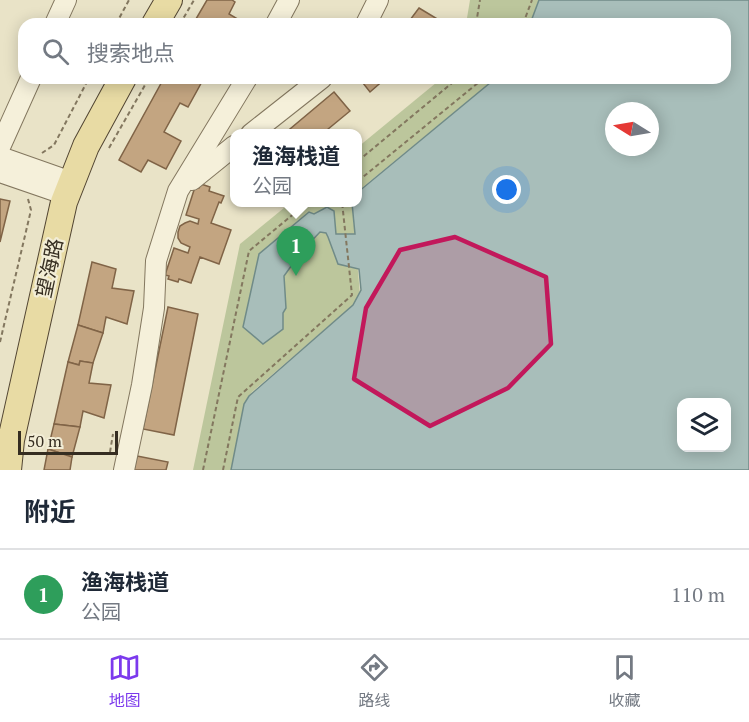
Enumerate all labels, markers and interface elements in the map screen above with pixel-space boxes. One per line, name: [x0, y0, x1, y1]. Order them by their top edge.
search box: [18, 18, 731, 84]
icon: search: [39, 35, 72, 68]
text: 搜索地点: [87, 38, 175, 67]
north arrow: [605, 102, 659, 156]
popup: [230, 129, 362, 207]
text: 渔海栈道: [252, 141, 340, 170]
text: 公园: [252, 172, 292, 199]
your location: [492, 175, 521, 204]
pin: 1: [276, 226, 316, 276]
street label: 望海路: [30, 236, 68, 300]
map controls: [677, 398, 731, 452]
button: layers: [677, 398, 731, 452]
scale bar: [18, 428, 118, 456]
text: 50 m: [27, 430, 62, 452]
text: 附近: [24, 494, 76, 528]
text: 渔海栈道: [81, 567, 169, 596]
text: 1: [38, 581, 49, 608]
text: 110 m: [671, 581, 725, 608]
text: 公园: [81, 598, 121, 625]
tab: 地图: [108, 651, 141, 711]
tab: 路线: [358, 651, 391, 711]
tab: 收藏: [608, 651, 641, 711]

